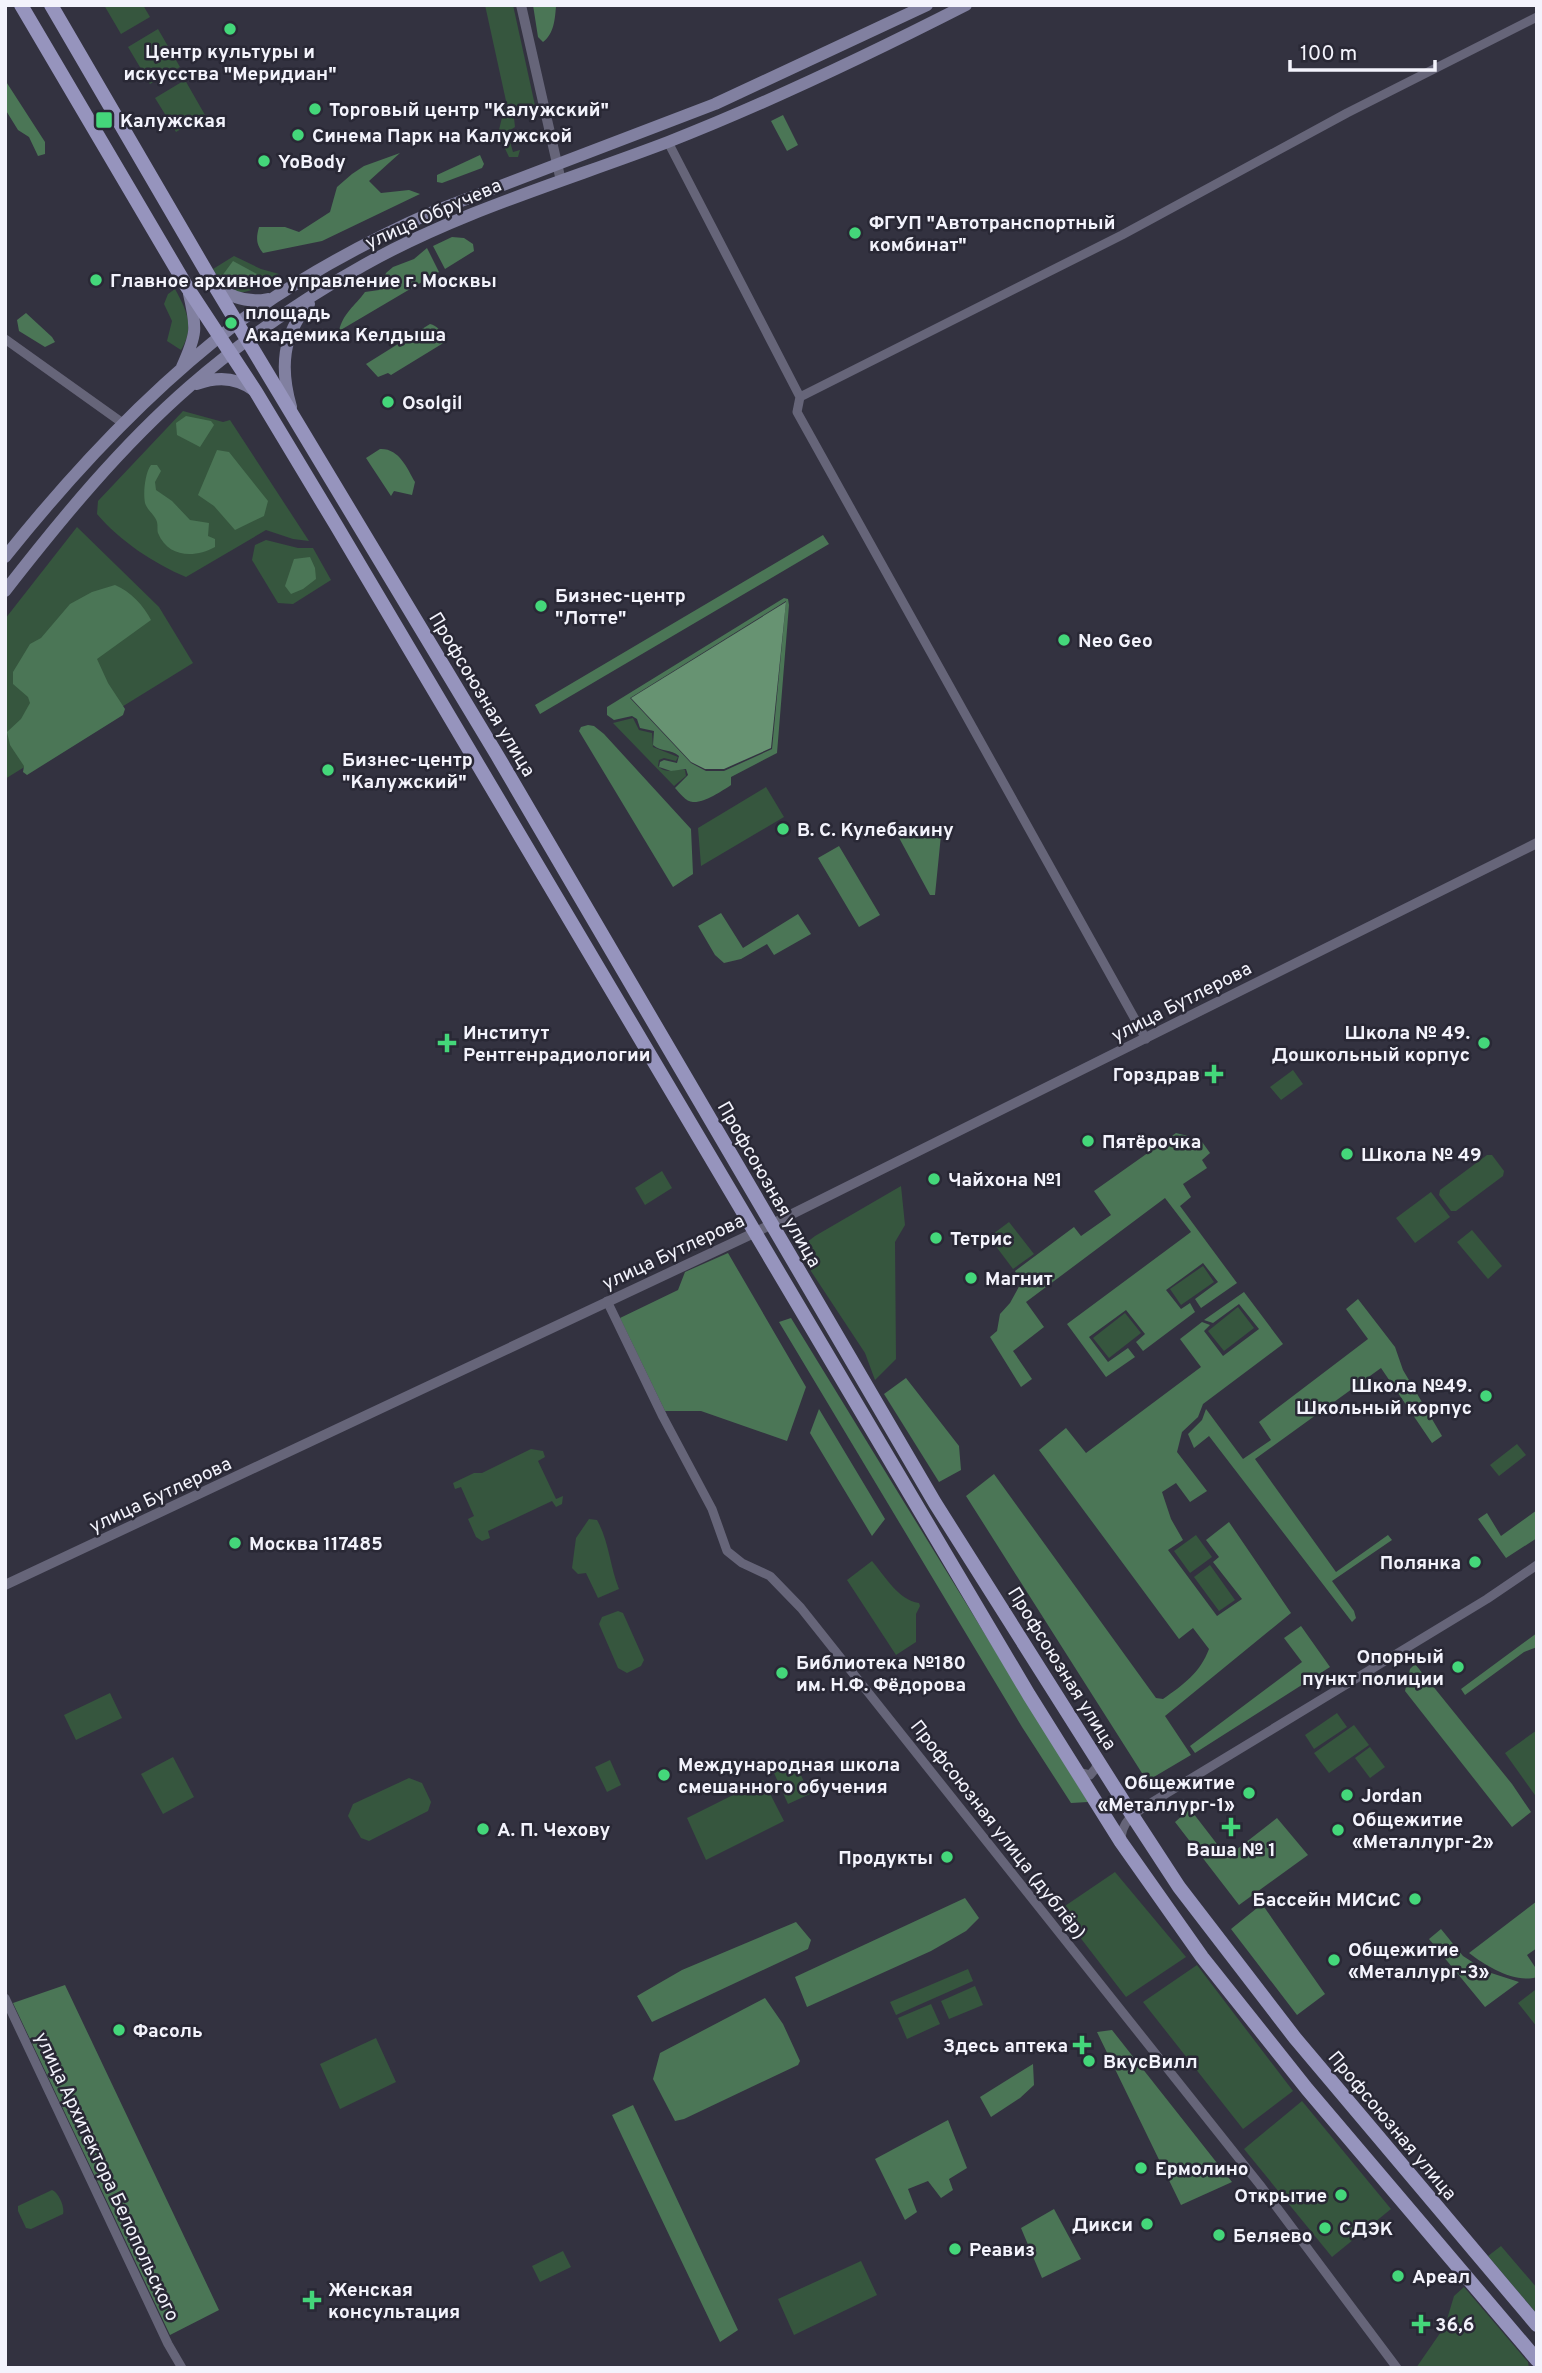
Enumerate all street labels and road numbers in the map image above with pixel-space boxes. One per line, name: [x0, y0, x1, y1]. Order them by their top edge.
street label: улица Обручева: [362, 174, 506, 256]
street label: Профсоюзная улица: [423, 608, 540, 782]
street label: улица Бутлерова: [1108, 957, 1256, 1048]
street label: Профсоюзная улица: [711, 1098, 826, 1272]
street label: улица Бутлерова: [599, 1209, 749, 1296]
street label: улица Бутлерова: [86, 1452, 236, 1539]
street label: Профсоюзная улица: [1001, 1583, 1121, 1755]
street label: Профсоюзная улица (дублёр): [904, 1716, 1091, 1945]
street label: улица Архитектора Белопольского: [29, 2028, 184, 2325]
street label: Профсоюзная улица: [1322, 2047, 1461, 2206]

